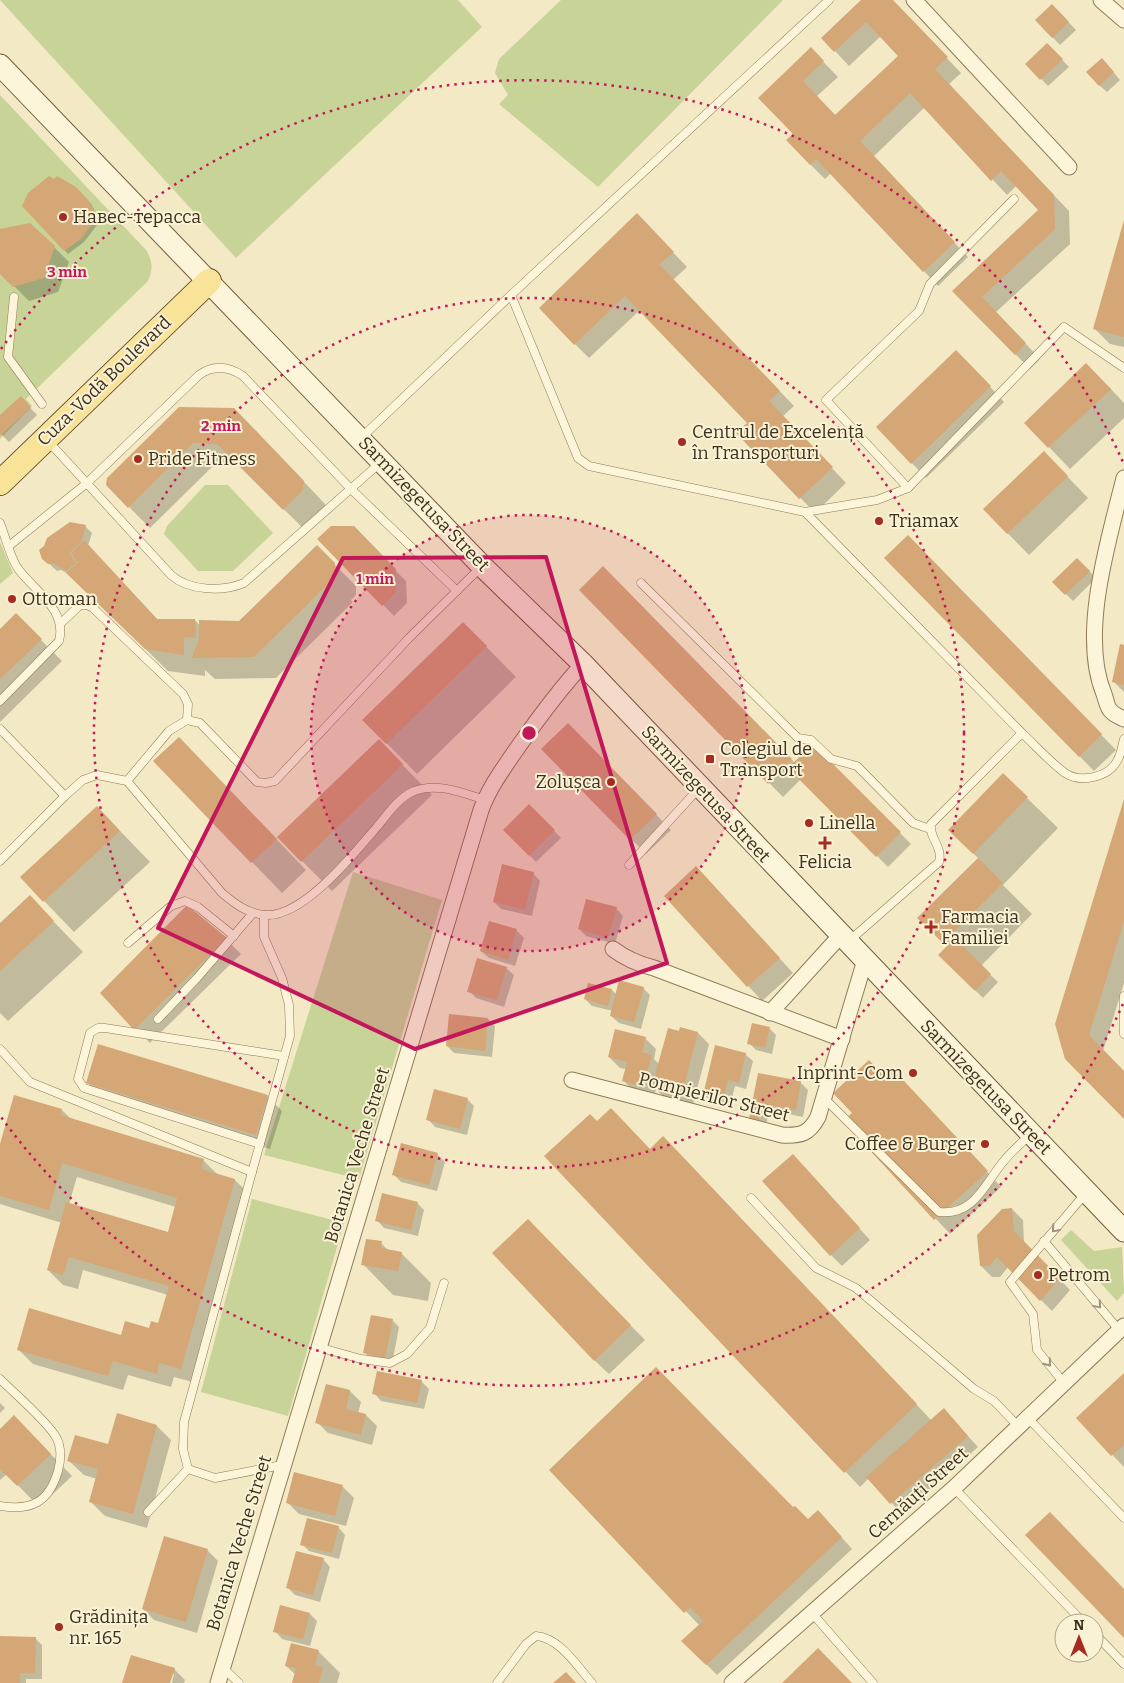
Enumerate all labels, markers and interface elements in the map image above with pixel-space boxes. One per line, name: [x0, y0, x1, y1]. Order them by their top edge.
place label: Навес-терасса: [73, 206, 201, 228]
marker: Навес-терасса: [57, 211, 69, 223]
text: 3 min: [47, 263, 87, 281]
street label: Cuza-Vodă Boulevard: [32, 311, 176, 451]
text: 2 min: [201, 417, 241, 435]
place label: Centrul de Excelență în Transporturi: [692, 421, 864, 464]
street label: Sarmizegetusa Street: [354, 432, 494, 576]
marker: Centrul de Excelență în Transporturi: [676, 436, 688, 448]
place label: Pride Fitness: [148, 448, 256, 470]
marker: Pride Fitness: [132, 453, 144, 465]
place label: Triamax: [889, 510, 959, 532]
marker: Triamax: [873, 515, 885, 527]
text: 1 min: [356, 570, 394, 588]
place label: Ottoman: [22, 588, 97, 610]
marker: Ottoman: [6, 593, 18, 605]
street label: Sarmizegetusa Street: [637, 721, 775, 867]
centre of rings: [520, 724, 538, 742]
place label: Colegiul de Transport: [720, 738, 812, 781]
marker: Colegiul de Transport: [704, 753, 716, 765]
place label: Zolușca: [536, 771, 601, 793]
marker: Zolușca: [605, 776, 617, 788]
place label: Linella: [819, 812, 875, 834]
marker: Linella: [803, 817, 815, 829]
marker: Felicia: [819, 837, 831, 849]
place label: Felicia: [798, 851, 852, 873]
place label: Farmacia Familiei: [941, 906, 1019, 949]
marker: Farmacia Familiei: [925, 921, 937, 933]
street label: Sarmizegetusa Street: [916, 1015, 1056, 1159]
place label: Inprint-Com: [797, 1062, 903, 1084]
street label: Botanica Veche Street: [320, 1064, 394, 1245]
marker: Inprint-Com: [907, 1067, 919, 1079]
street label: Pompierilor Street: [636, 1068, 792, 1127]
place label: Coffee & Burger: [844, 1133, 975, 1155]
marker: Coffee & Burger: [979, 1138, 991, 1150]
one-way arrow: [1052, 1223, 1060, 1232]
place label: Petrom: [1048, 1264, 1110, 1286]
marker: Petrom: [1032, 1269, 1044, 1281]
one-way arrow: [1092, 1300, 1101, 1309]
one-way arrow: [1042, 1358, 1051, 1367]
street label: Cernăuți Street: [863, 1442, 973, 1544]
street label: Botanica Veche Street: [202, 1452, 276, 1633]
place label: Grădinița nr. 165: [69, 1606, 149, 1649]
north arrow: [1054, 1613, 1104, 1663]
text: N: [1074, 1617, 1085, 1634]
marker: Grădinița nr. 165: [53, 1621, 65, 1633]

